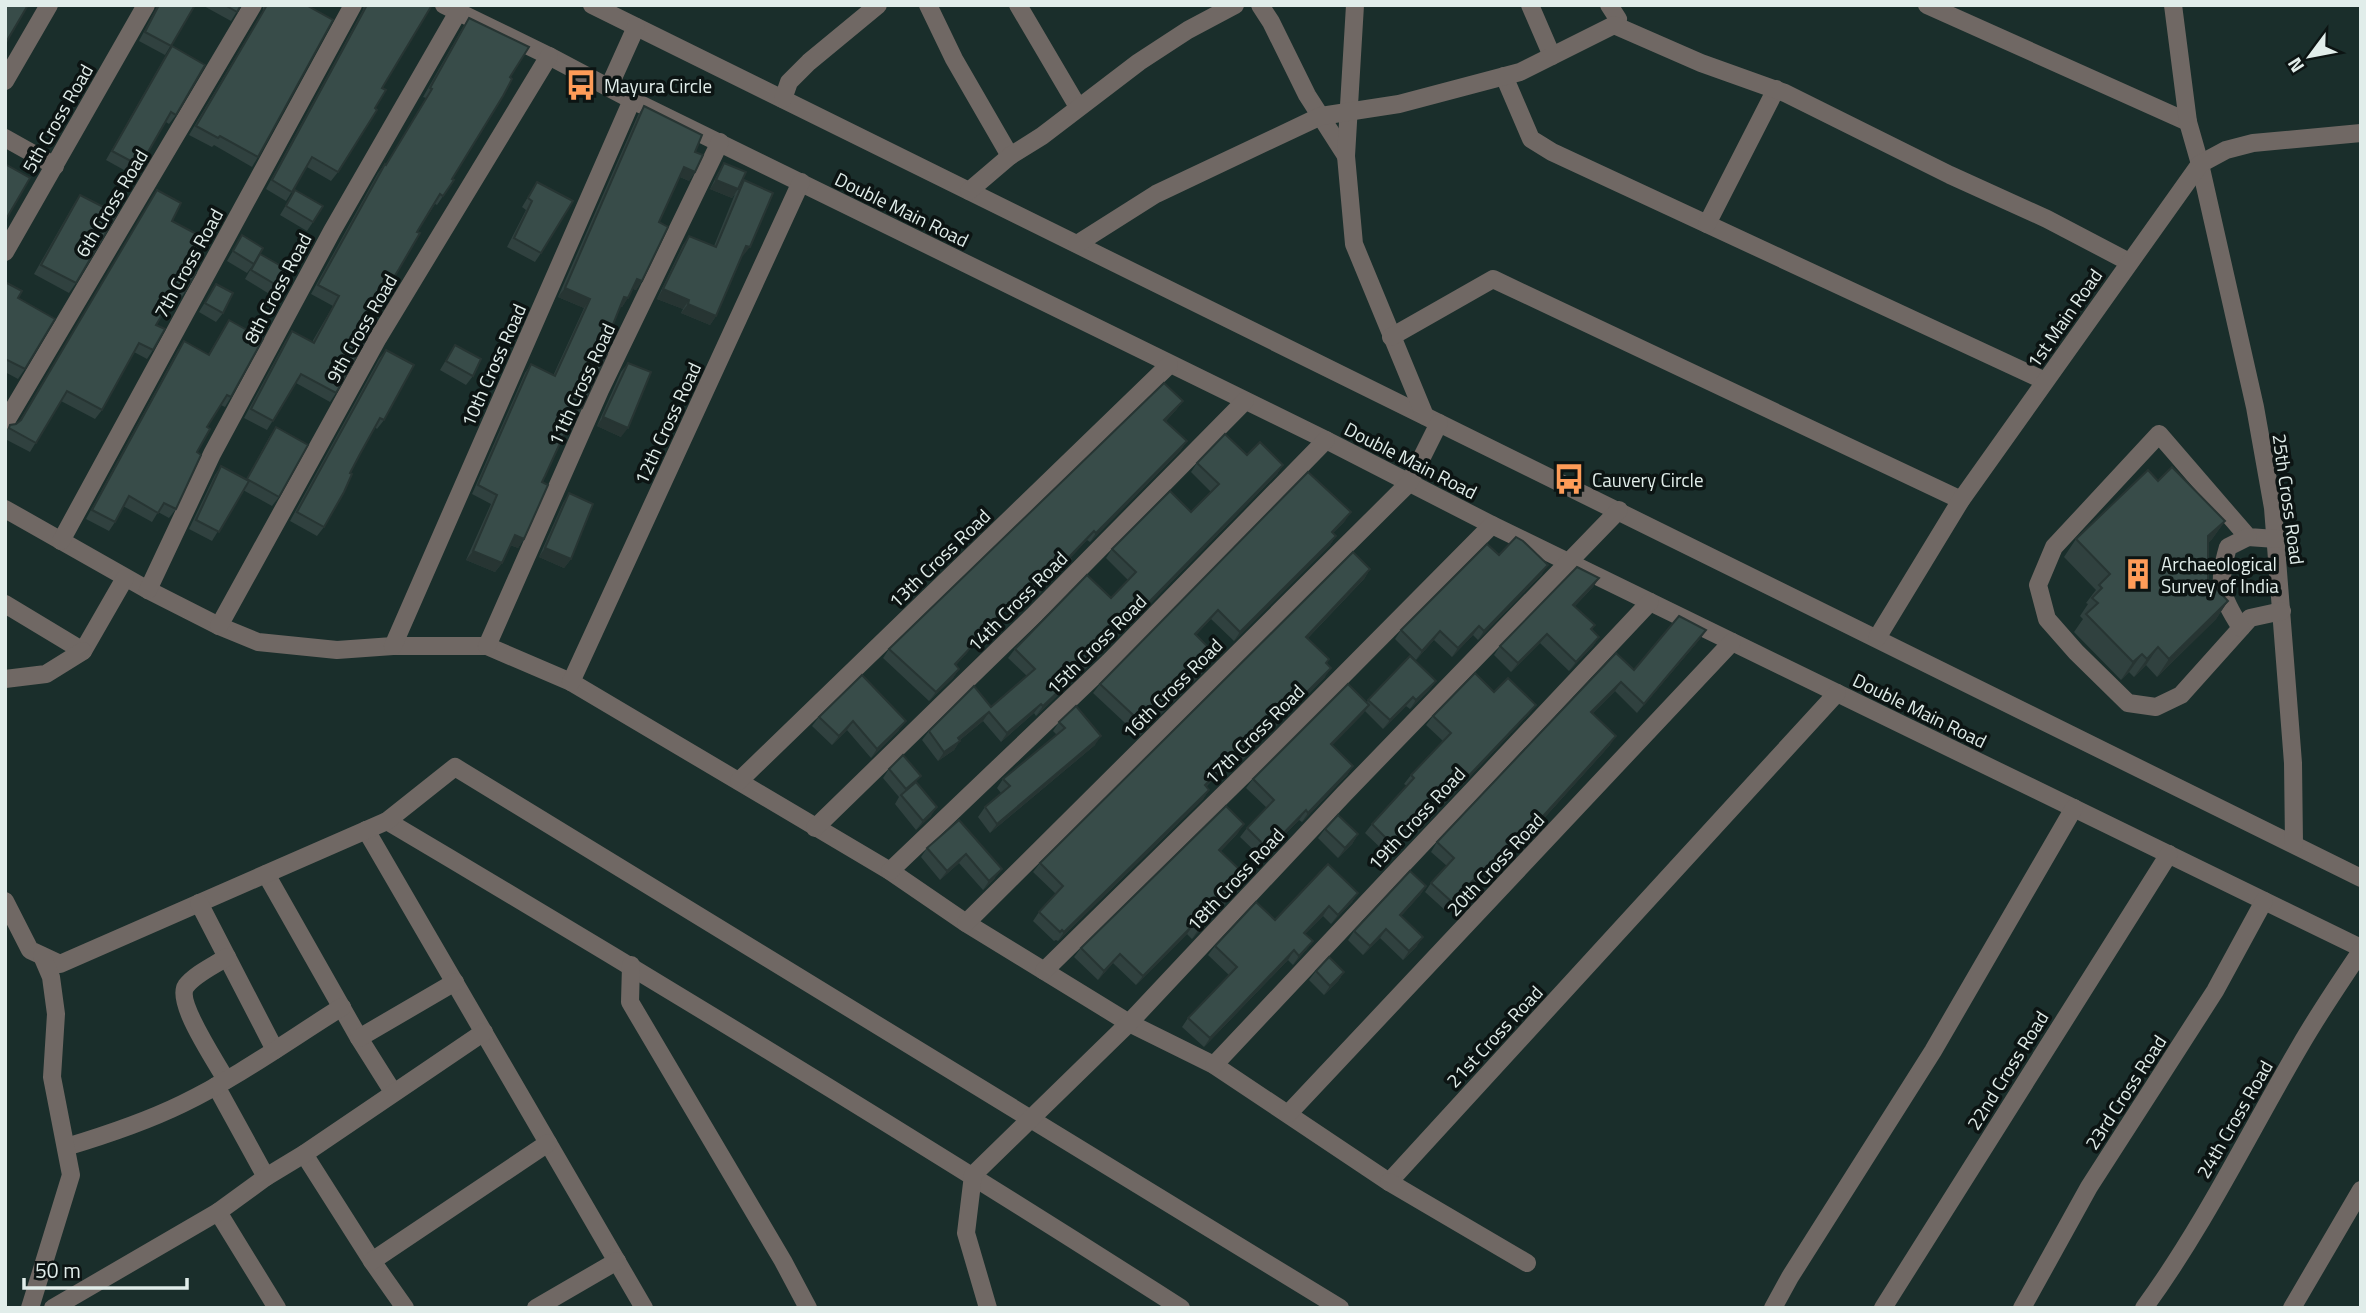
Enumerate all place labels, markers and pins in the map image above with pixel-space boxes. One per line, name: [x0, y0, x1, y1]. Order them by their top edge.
bus stop icon: Mayura Circle: [564, 68, 598, 102]
place label: Mayura Circle: [604, 71, 712, 100]
bus stop icon: Cauvery Circle: [1552, 462, 1586, 496]
place label: Cauvery Circle: [1592, 465, 1704, 494]
place label: Archaeological Survey of India: [2161, 549, 2279, 600]
building icon: Archaeological Survey of India: [2121, 557, 2155, 591]

